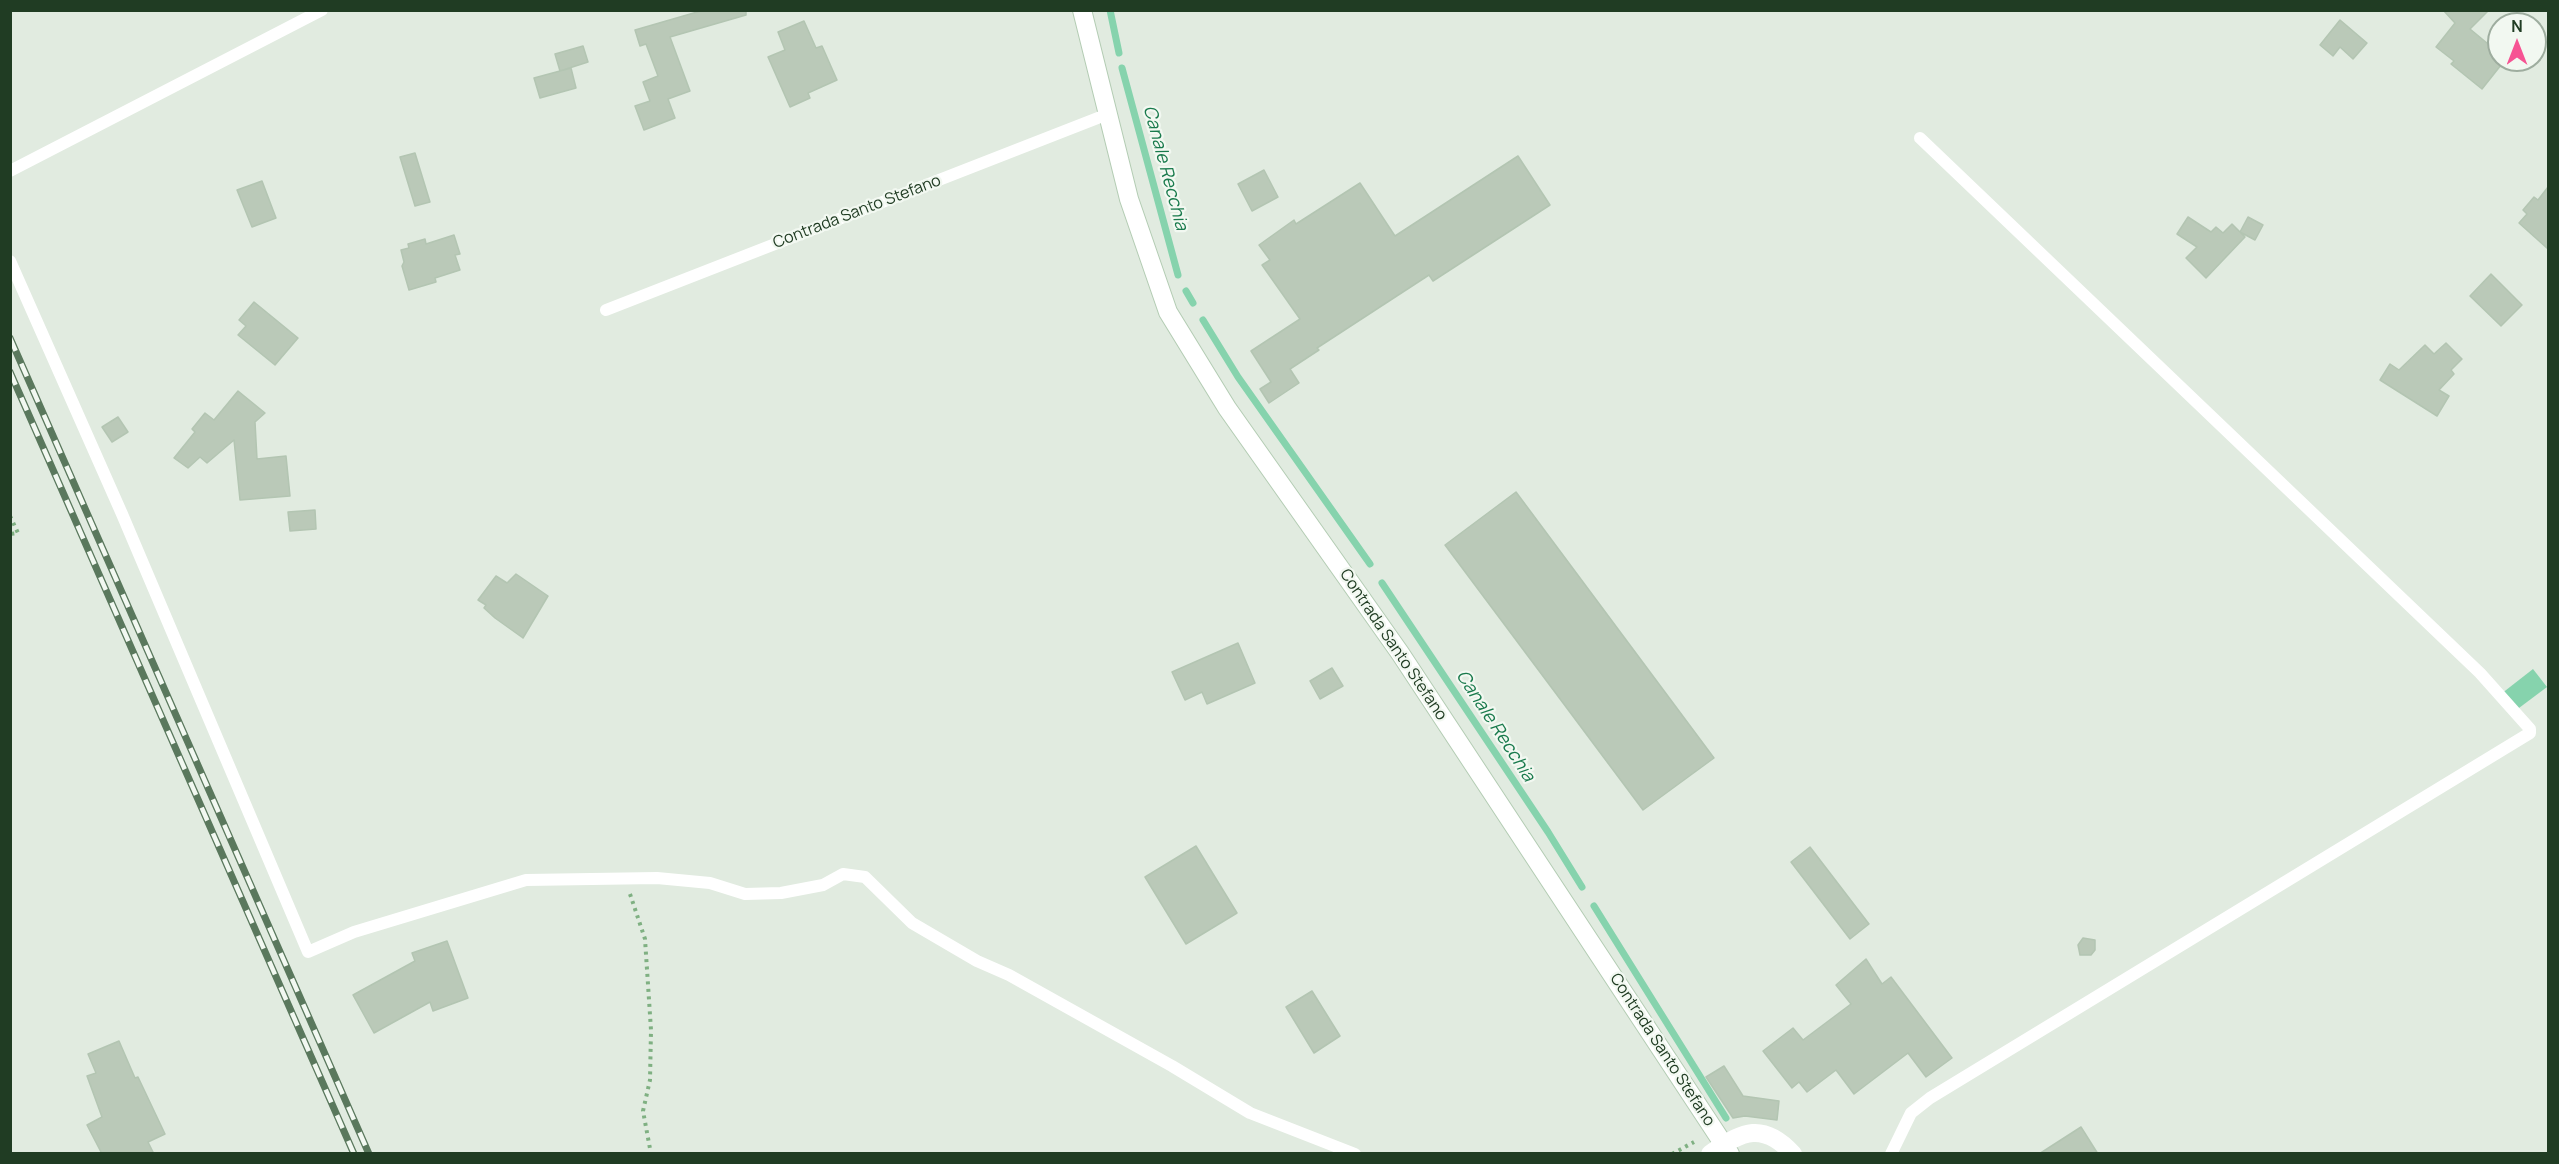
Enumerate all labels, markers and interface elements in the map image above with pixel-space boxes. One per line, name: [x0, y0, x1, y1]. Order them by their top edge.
north arrow: [2487, 12, 2547, 72]
text: N: [2511, 15, 2523, 37]
water label: Canale Recchia: [1138, 103, 1192, 233]
street label: Contrada Santo Stefano: [770, 171, 944, 253]
street label: Contrada Santo Stefano: [1335, 566, 1451, 724]
water label: Canale Recchia: [1451, 666, 1539, 786]
street label: Contrada Santo Stefano: [1605, 970, 1719, 1130]

